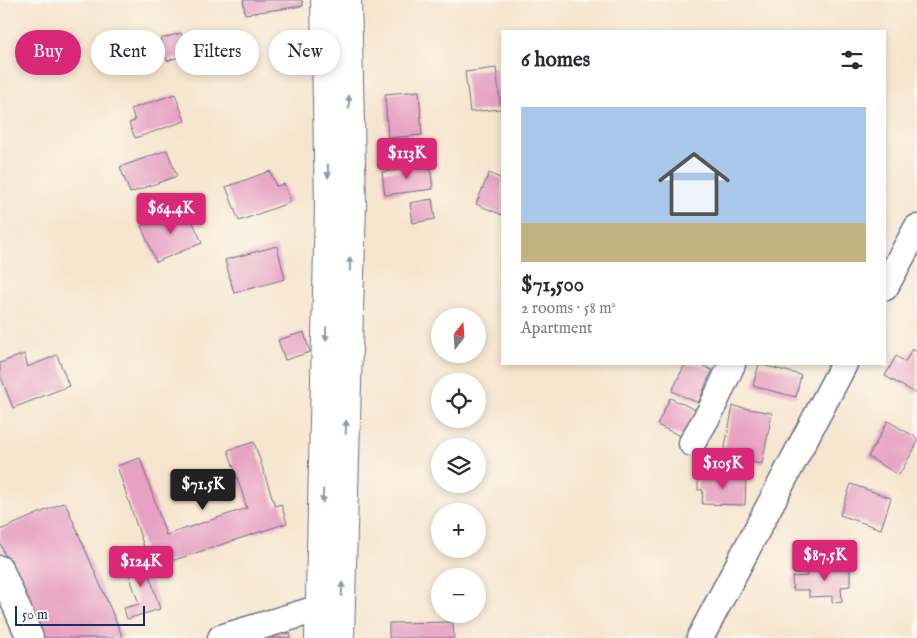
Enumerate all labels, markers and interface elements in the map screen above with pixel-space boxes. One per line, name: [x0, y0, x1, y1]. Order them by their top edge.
chip: Buy: [15, 30, 81, 75]
chip: Rent: [91, 30, 165, 75]
chip: Filters: [175, 30, 259, 75]
chip: New: [269, 30, 340, 75]
icon: filters: [838, 46, 866, 74]
text: 6 homes: [521, 47, 590, 74]
one-way arrow: [345, 94, 353, 110]
pin: $113K: [372, 138, 442, 180]
icon: home: [649, 139, 739, 229]
text: $113K: [388, 144, 426, 164]
one-way arrow: [324, 163, 332, 179]
pin: $64.4K: [130, 192, 212, 235]
text: $64.4K: [148, 199, 194, 219]
one-way arrow: [347, 256, 355, 272]
text: $71,500: [521, 272, 584, 299]
text: 2 rooms · 58 m²: [521, 299, 616, 319]
north arrow: [431, 308, 486, 362]
map controls: [431, 308, 486, 623]
text: Apartment: [521, 319, 592, 339]
one-way arrow: [322, 326, 330, 342]
button: locate: [431, 373, 486, 428]
one-way arrow: [343, 419, 351, 435]
button: layers: [431, 438, 486, 493]
pin: $105K: [688, 448, 758, 490]
text: $105K: [703, 454, 743, 474]
pin: $71.5K: [162, 468, 244, 511]
text: $71.5K: [181, 475, 225, 495]
one-way arrow: [318, 488, 326, 504]
button: +: [431, 503, 486, 558]
pin: $87.5K: [784, 540, 866, 582]
pin: $124K: [106, 546, 176, 588]
text: $87.5K: [803, 546, 847, 566]
text: $124K: [120, 552, 162, 572]
button: −: [431, 568, 486, 623]
one-way arrow: [338, 581, 346, 597]
scale bar: [15, 603, 145, 626]
text: 50 m: [22, 606, 48, 624]

